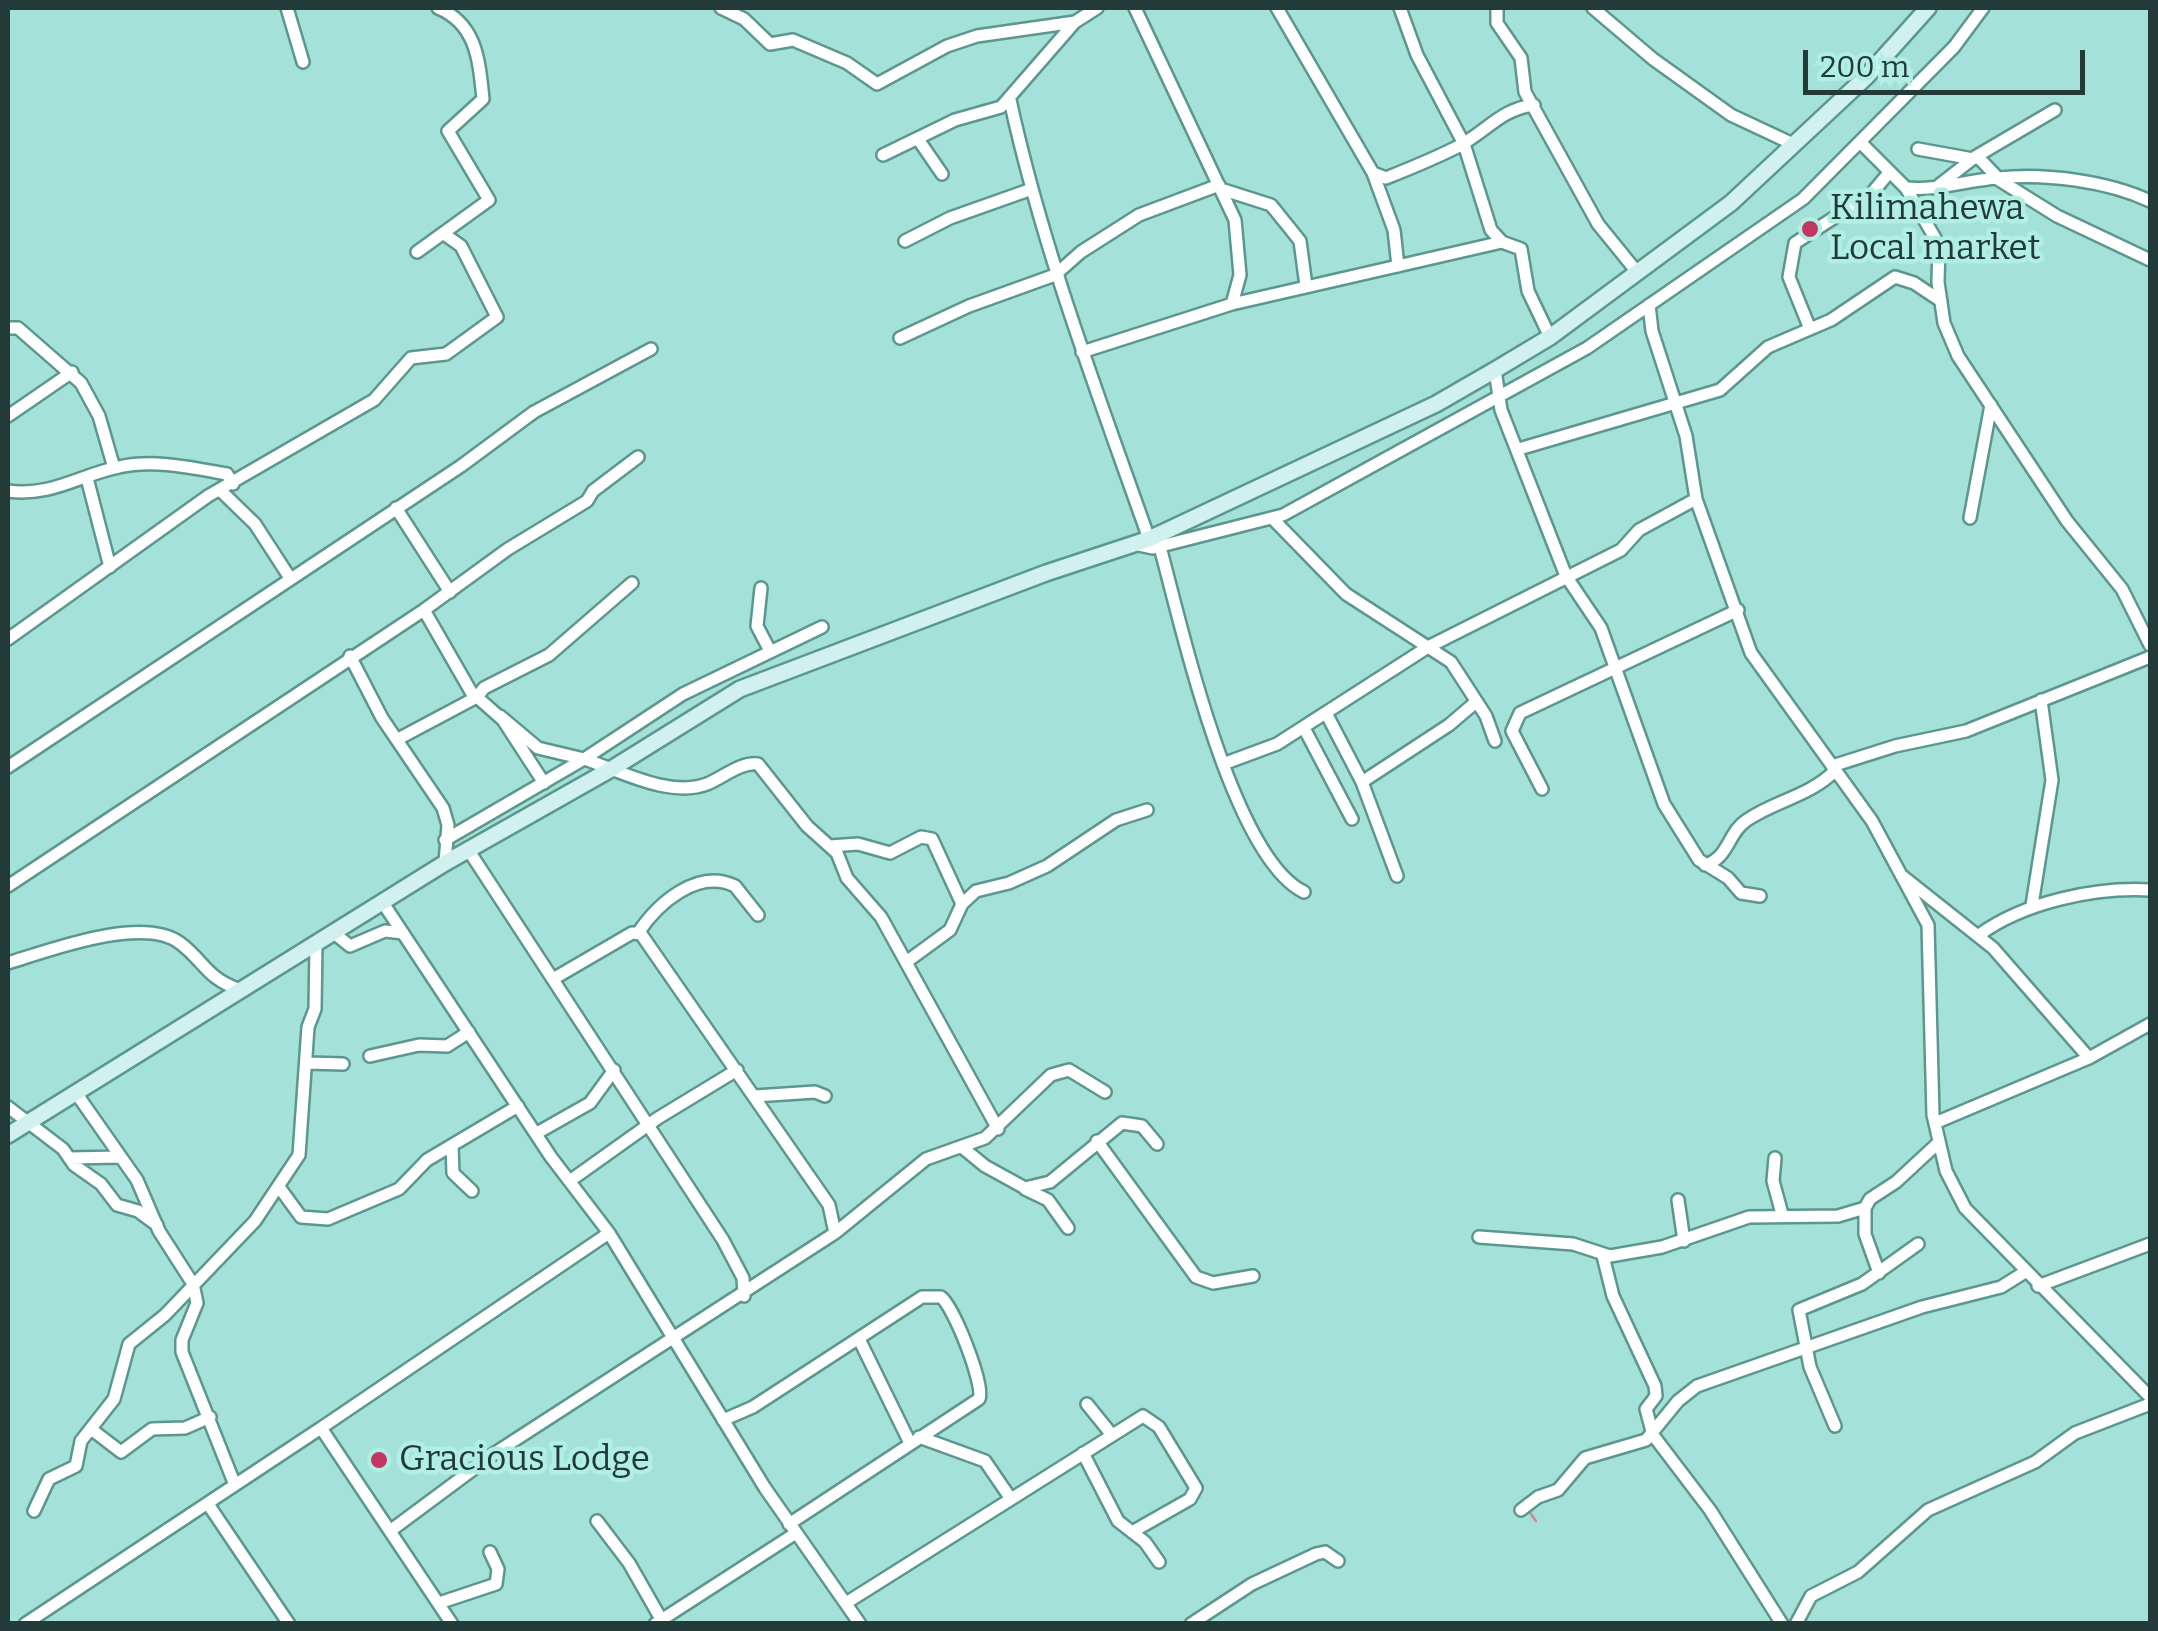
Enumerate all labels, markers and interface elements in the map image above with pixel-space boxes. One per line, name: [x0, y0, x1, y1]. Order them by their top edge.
scale bar: [1808, 30, 2090, 92]
text: 200 m: [1820, 49, 1909, 85]
place label: Kilimahewa Local market: [1830, 188, 2040, 270]
marker: Kilimahewa Local market: [1799, 218, 1821, 240]
place label: Gracious Lodge: [399, 1439, 650, 1481]
marker: Gracious Lodge: [368, 1449, 390, 1471]

